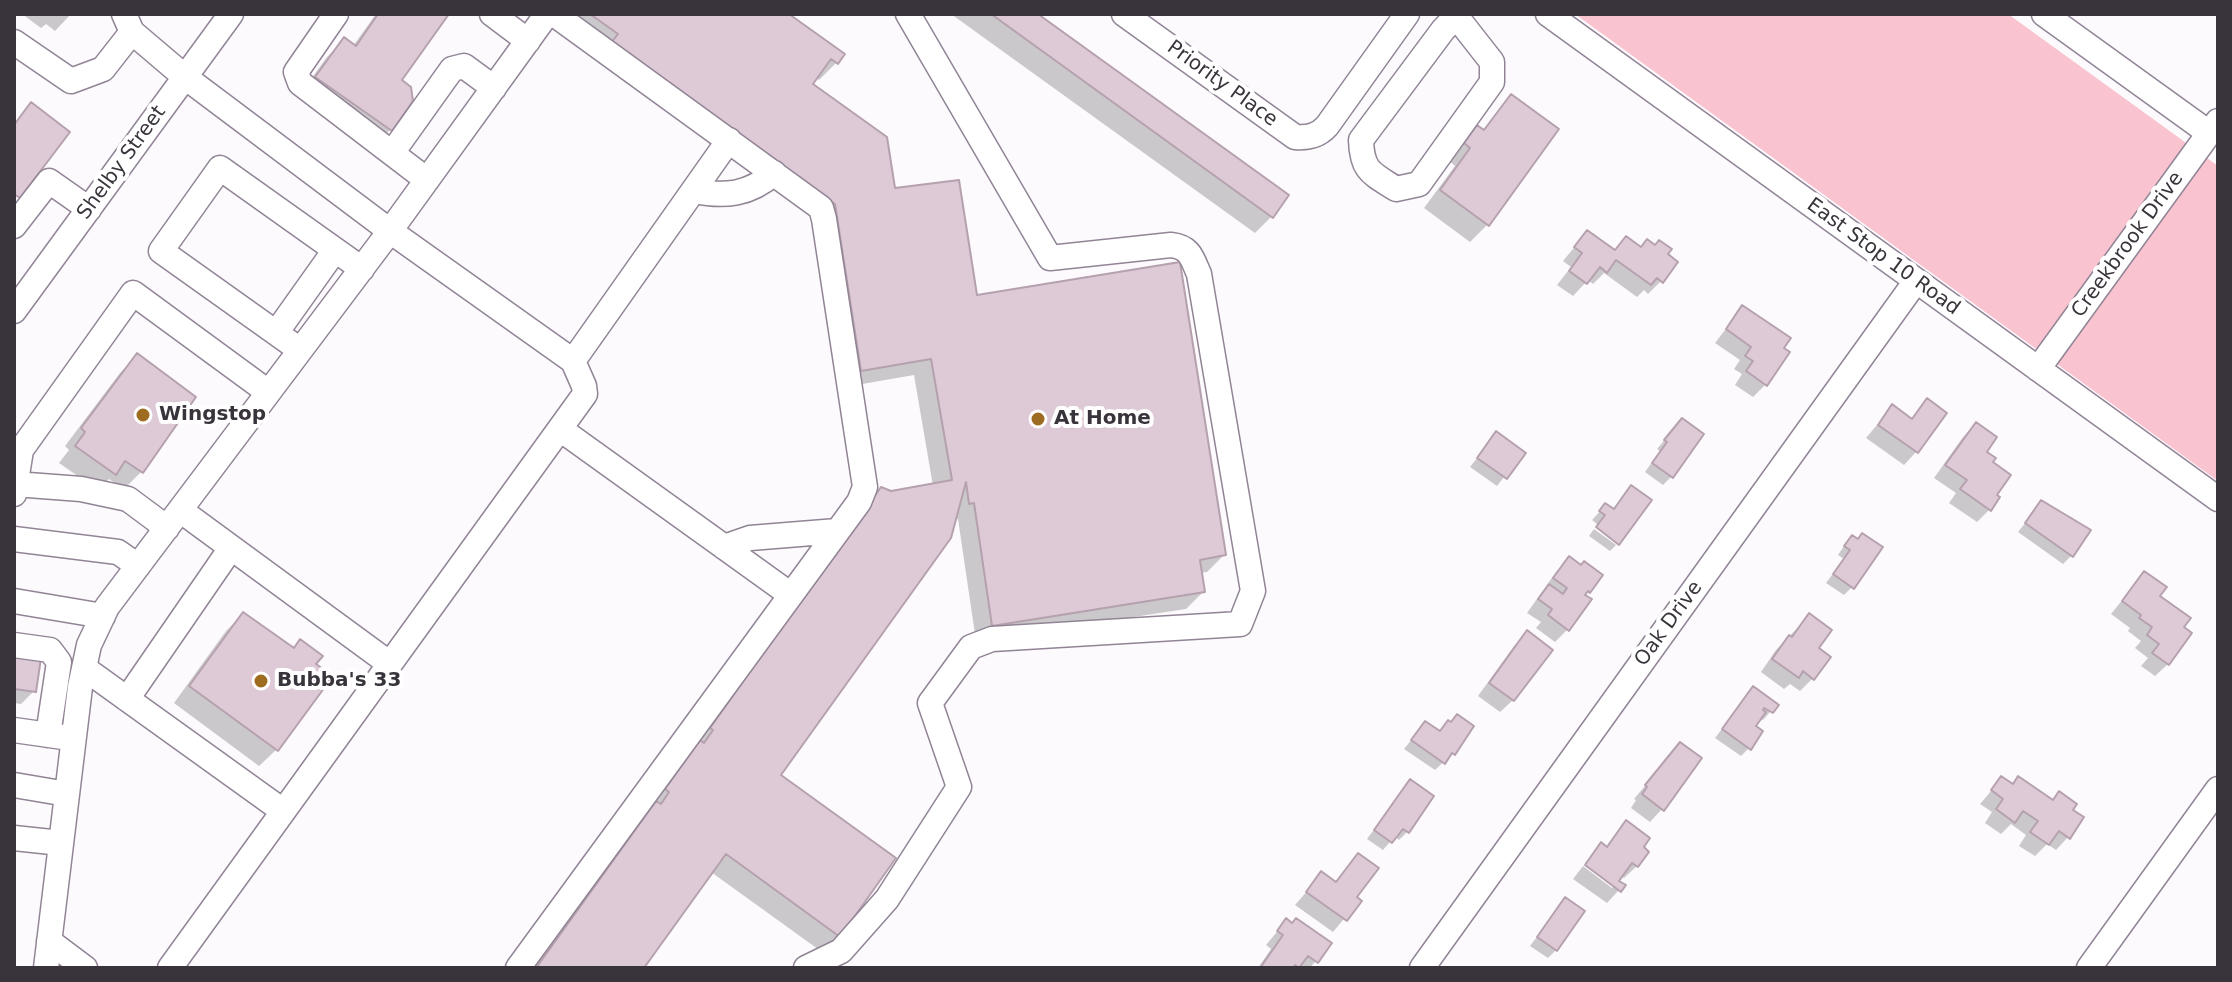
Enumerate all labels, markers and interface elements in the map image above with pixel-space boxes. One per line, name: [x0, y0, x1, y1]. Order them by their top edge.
street label: Priority Place: [1162, 36, 1282, 132]
street label: Shelby Street: [73, 101, 171, 225]
street label: Creekbrook Drive: [2067, 168, 2189, 322]
street label: East Stop 10 Road: [1802, 193, 1964, 321]
place label: Wingstop: [159, 403, 266, 427]
marker: Wingstop: [134, 406, 152, 424]
place label: At Home: [1054, 407, 1151, 431]
marker: At Home: [1029, 410, 1047, 428]
street label: Oak Drive: [1630, 577, 1708, 671]
place label: Bubba's 33: [277, 669, 401, 693]
marker: Bubba's 33: [252, 672, 270, 690]

